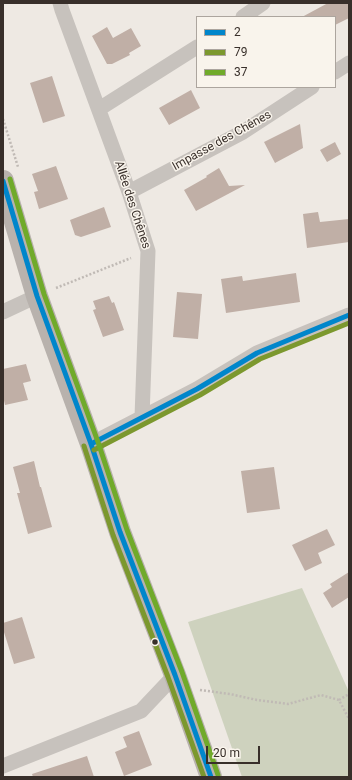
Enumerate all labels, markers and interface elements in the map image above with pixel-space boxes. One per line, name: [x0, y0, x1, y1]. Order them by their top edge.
legend: [196, 16, 336, 88]
text: 2: [234, 25, 241, 39]
text: 79: [234, 45, 248, 59]
text: 37: [234, 65, 248, 79]
street label: Impasse des Chênes: [170, 108, 274, 174]
street label: Allée des Chênes: [111, 159, 153, 251]
unlabelled marker: [150, 637, 160, 647]
scale bar: [208, 738, 262, 764]
text: 20 m: [213, 746, 240, 760]

